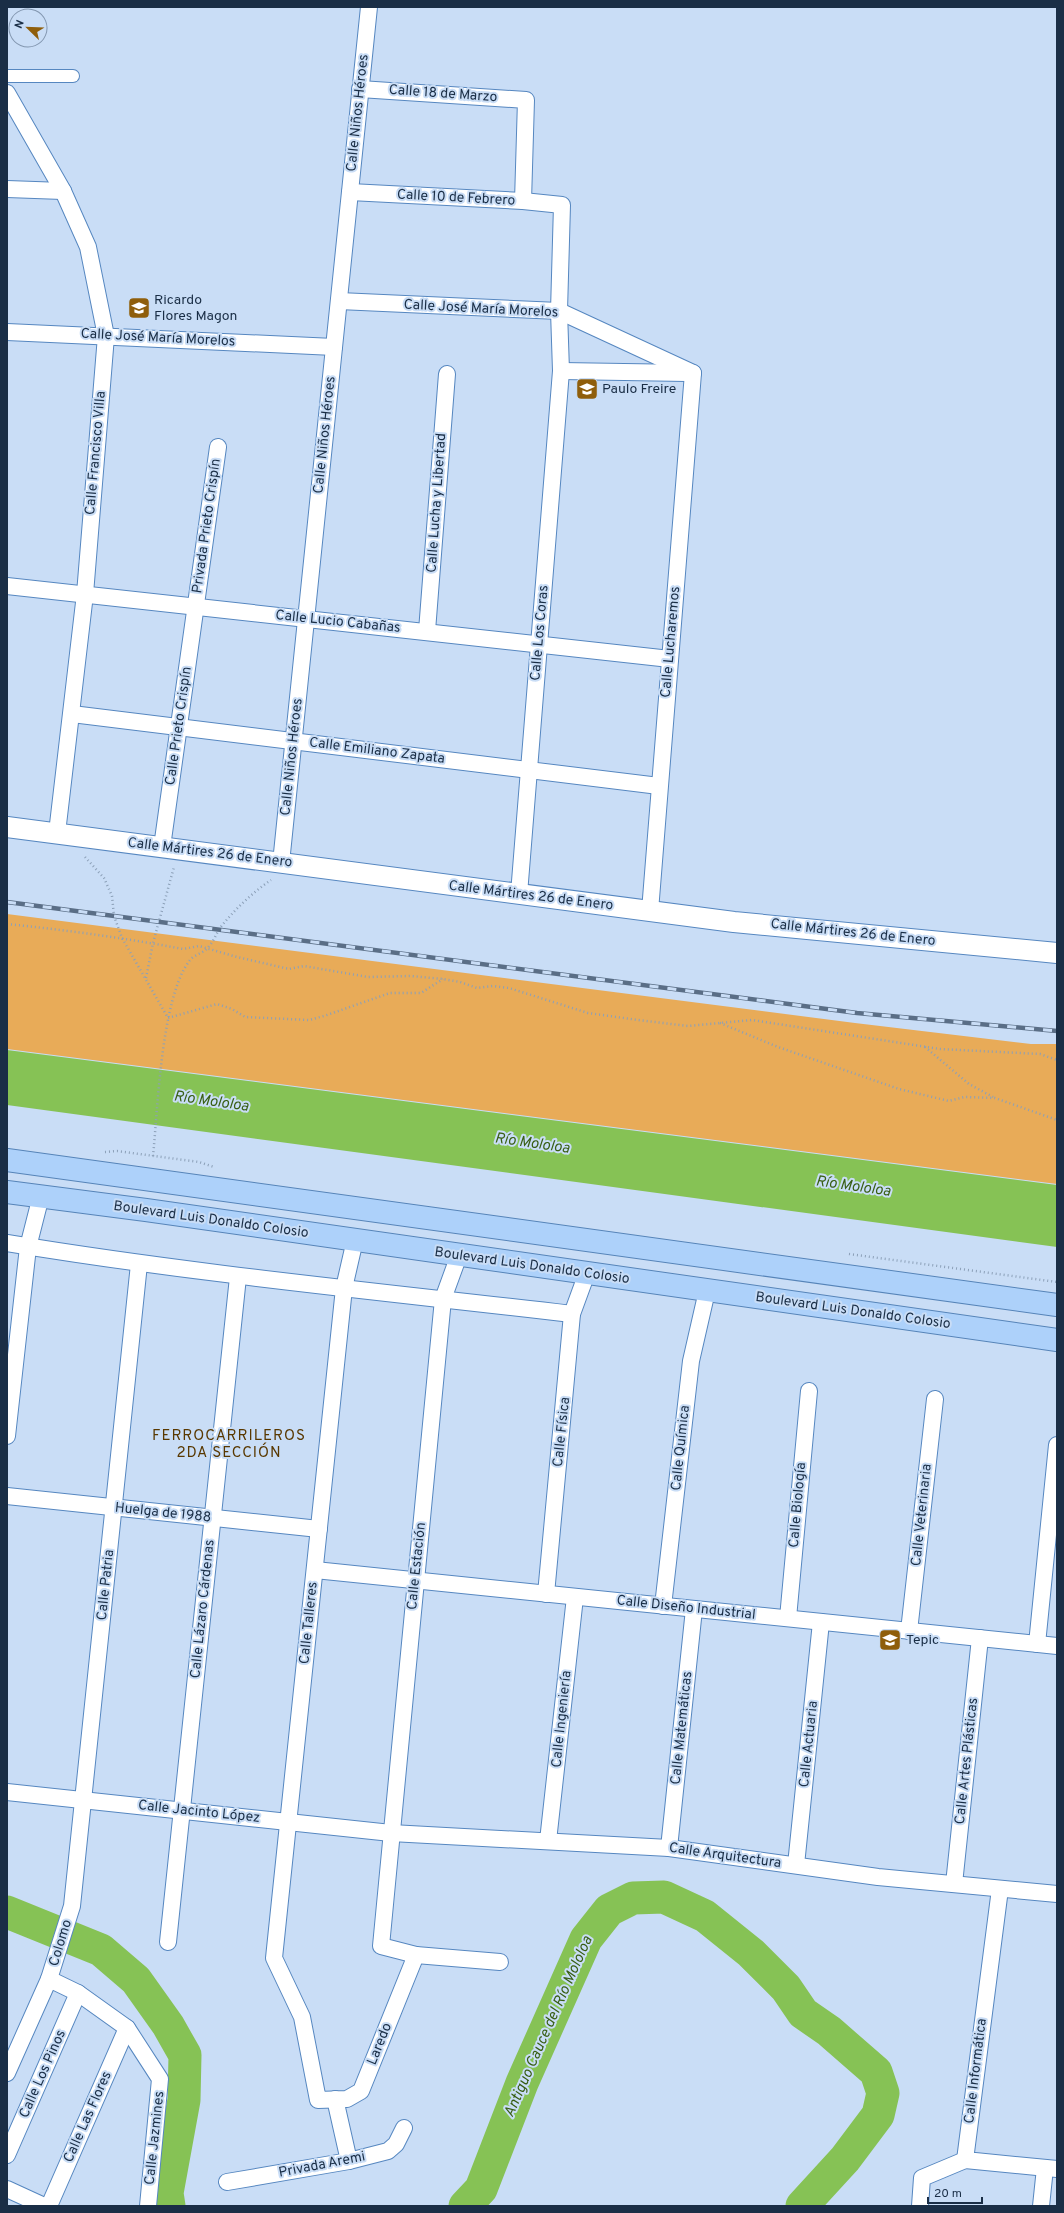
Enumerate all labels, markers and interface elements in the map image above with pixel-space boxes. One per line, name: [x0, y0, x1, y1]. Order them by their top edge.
north arrow: [8, 8, 48, 48]
text: N: [12, 18, 28, 31]
street label: Calle Niños Héroes: [343, 53, 373, 173]
street label: Calle 18 de Marzo: [388, 82, 498, 106]
street label: Calle 10 de Febrero: [396, 186, 516, 210]
place label: Ricardo Flores Magon: [154, 292, 237, 325]
school or university icon: Ricardo Flores Magon: [126, 295, 152, 321]
street label: Calle José María Morelos: [403, 296, 559, 322]
street label: Calle José María Morelos: [80, 325, 236, 351]
street label: Calle Niños Héroes: [310, 375, 340, 495]
school or university icon: Paulo Freire: [574, 376, 600, 402]
place label: Paulo Freire: [602, 381, 676, 398]
street label: Calle Francisco Villa: [82, 390, 110, 516]
street label: Calle Lucha y Libertad: [424, 433, 450, 573]
street label: Privada Prieto Crispín: [189, 457, 225, 595]
street label: Calle Los Coras: [527, 584, 553, 682]
street label: Calle Lucharemos: [658, 586, 684, 698]
street label: Calle Lucio Cabañas: [275, 607, 401, 637]
street label: Calle Prieto Crispín: [162, 665, 196, 787]
street label: Calle Niños Héroes: [277, 697, 307, 817]
street label: Calle Emiliano Zapata: [308, 734, 446, 768]
street label: Calle Mártires 26 de Enero: [127, 834, 293, 872]
street label: Calle Mártires 26 de Enero: [448, 877, 614, 915]
street label: Calle Mártires 26 de Enero: [770, 916, 936, 950]
water label: Río Mololoa: [172, 1087, 250, 1117]
water label: Río Mololoa: [493, 1129, 571, 1159]
water label: Río Mololoa: [814, 1172, 892, 1202]
street label: Boulevard Luis Donaldo Colosio: [112, 1198, 310, 1242]
street label: Boulevard Luis Donaldo Colosio: [433, 1244, 631, 1288]
street label: Boulevard Luis Donaldo Colosio: [754, 1289, 952, 1333]
street label: Calle Física: [550, 1396, 574, 1468]
street label: Calle Química: [668, 1404, 694, 1492]
district label: FERROCARRILEROS 2DA SECCIÓN: [152, 1427, 306, 1463]
street label: Calle Biología: [786, 1462, 810, 1548]
street label: Calle Veterinaria: [908, 1463, 936, 1567]
street label: Huelga de 1988: [114, 1499, 212, 1527]
street label: Calle Estación: [404, 1521, 430, 1611]
street label: Calle Lázaro Cárdenas: [187, 1539, 219, 1679]
street label: Calle Patria: [94, 1549, 118, 1621]
street label: Calle Talleres: [296, 1581, 322, 1665]
street label: Calle Diseño Industrial: [616, 1592, 756, 1624]
school or university icon: Tepic: [877, 1627, 903, 1653]
place label: Tepic: [906, 1632, 939, 1649]
street label: Calle Ingeniería: [548, 1670, 576, 1768]
street label: Calle Matemáticas: [668, 1670, 696, 1786]
street label: Calle Artes Plásticas: [952, 1697, 982, 1825]
street label: Calle Actuaria: [796, 1700, 822, 1788]
street label: Calle Jacinto López: [137, 1797, 261, 1827]
street label: Calle Arquitectura: [668, 1840, 782, 1872]
street label: Colomo: [46, 1917, 76, 1969]
water label: Antiguo Cauce del Río Mololoa: [500, 1933, 598, 2120]
street label: Calle Informática: [961, 2017, 991, 2125]
street label: Laredo: [364, 2020, 396, 2068]
street label: Calle Los Pinos: [16, 2027, 70, 2121]
street label: Calle Las Flores: [60, 2069, 116, 2165]
street label: Calle Jazmines: [142, 2090, 168, 2186]
street label: Privada Aremi: [277, 2148, 367, 2182]
scale bar: [928, 2179, 982, 2205]
text: 20 m: [934, 2186, 962, 2202]

